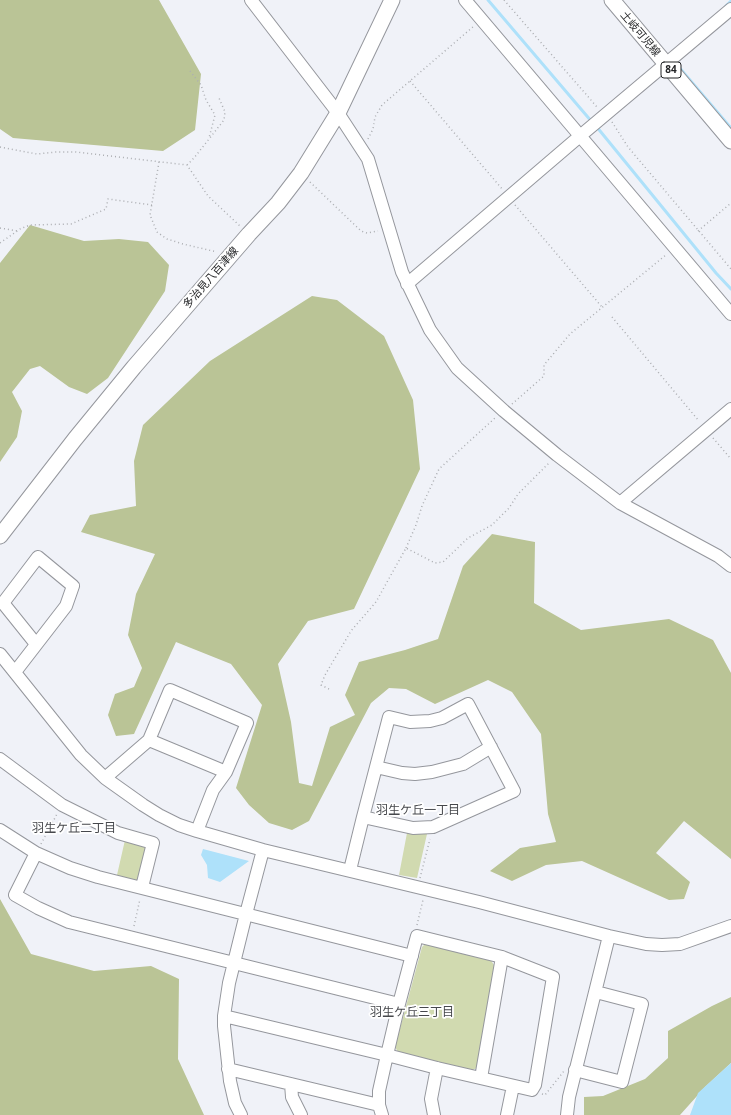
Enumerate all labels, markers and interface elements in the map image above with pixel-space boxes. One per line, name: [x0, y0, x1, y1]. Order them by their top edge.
street label: 土岐可児線: [617, 9, 663, 59]
road number: 84: [661, 62, 681, 78]
street label: 多治見八百津線: [181, 245, 241, 311]
district label: 羽生ケ丘一丁目: [376, 804, 460, 818]
district label: 羽生ケ丘二丁目: [32, 822, 116, 836]
district label: 羽生ケ丘三丁目: [370, 1006, 454, 1020]

